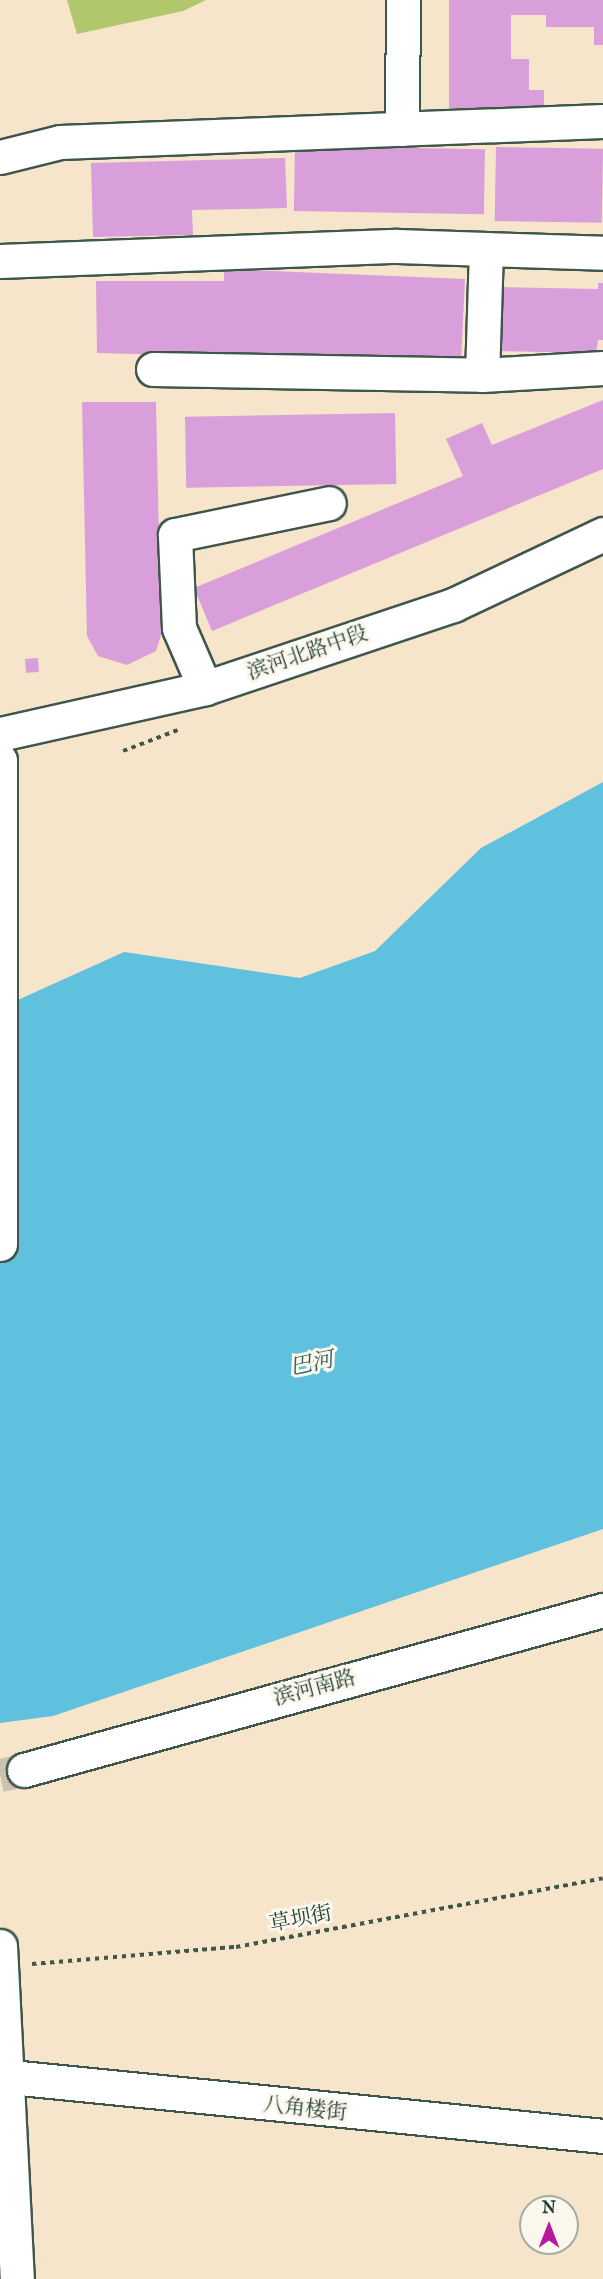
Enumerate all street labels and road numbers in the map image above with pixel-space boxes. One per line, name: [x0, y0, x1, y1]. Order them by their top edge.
street label: 滨河北路中段: [244, 622, 372, 686]
street label: 滨河南路: [271, 1666, 359, 1712]
street label: 草坝街: [268, 1902, 334, 1938]
street label: 八角楼街: [262, 2093, 348, 2127]

